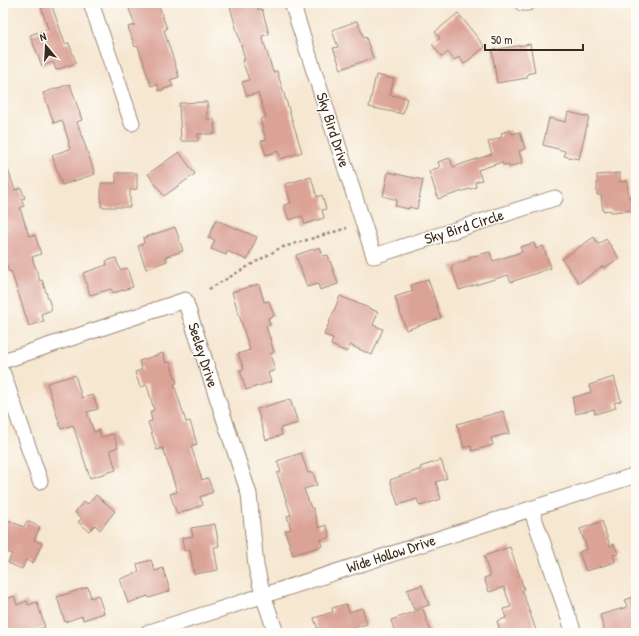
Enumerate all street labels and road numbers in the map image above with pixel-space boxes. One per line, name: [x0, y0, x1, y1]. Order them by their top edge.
street label: Sky Bird Drive: [312, 90, 355, 170]
street label: Sky Bird Circle: [422, 204, 506, 249]
street label: Seeley Drive: [183, 320, 224, 390]
street label: Wide Hollow Drive: [344, 529, 438, 578]

